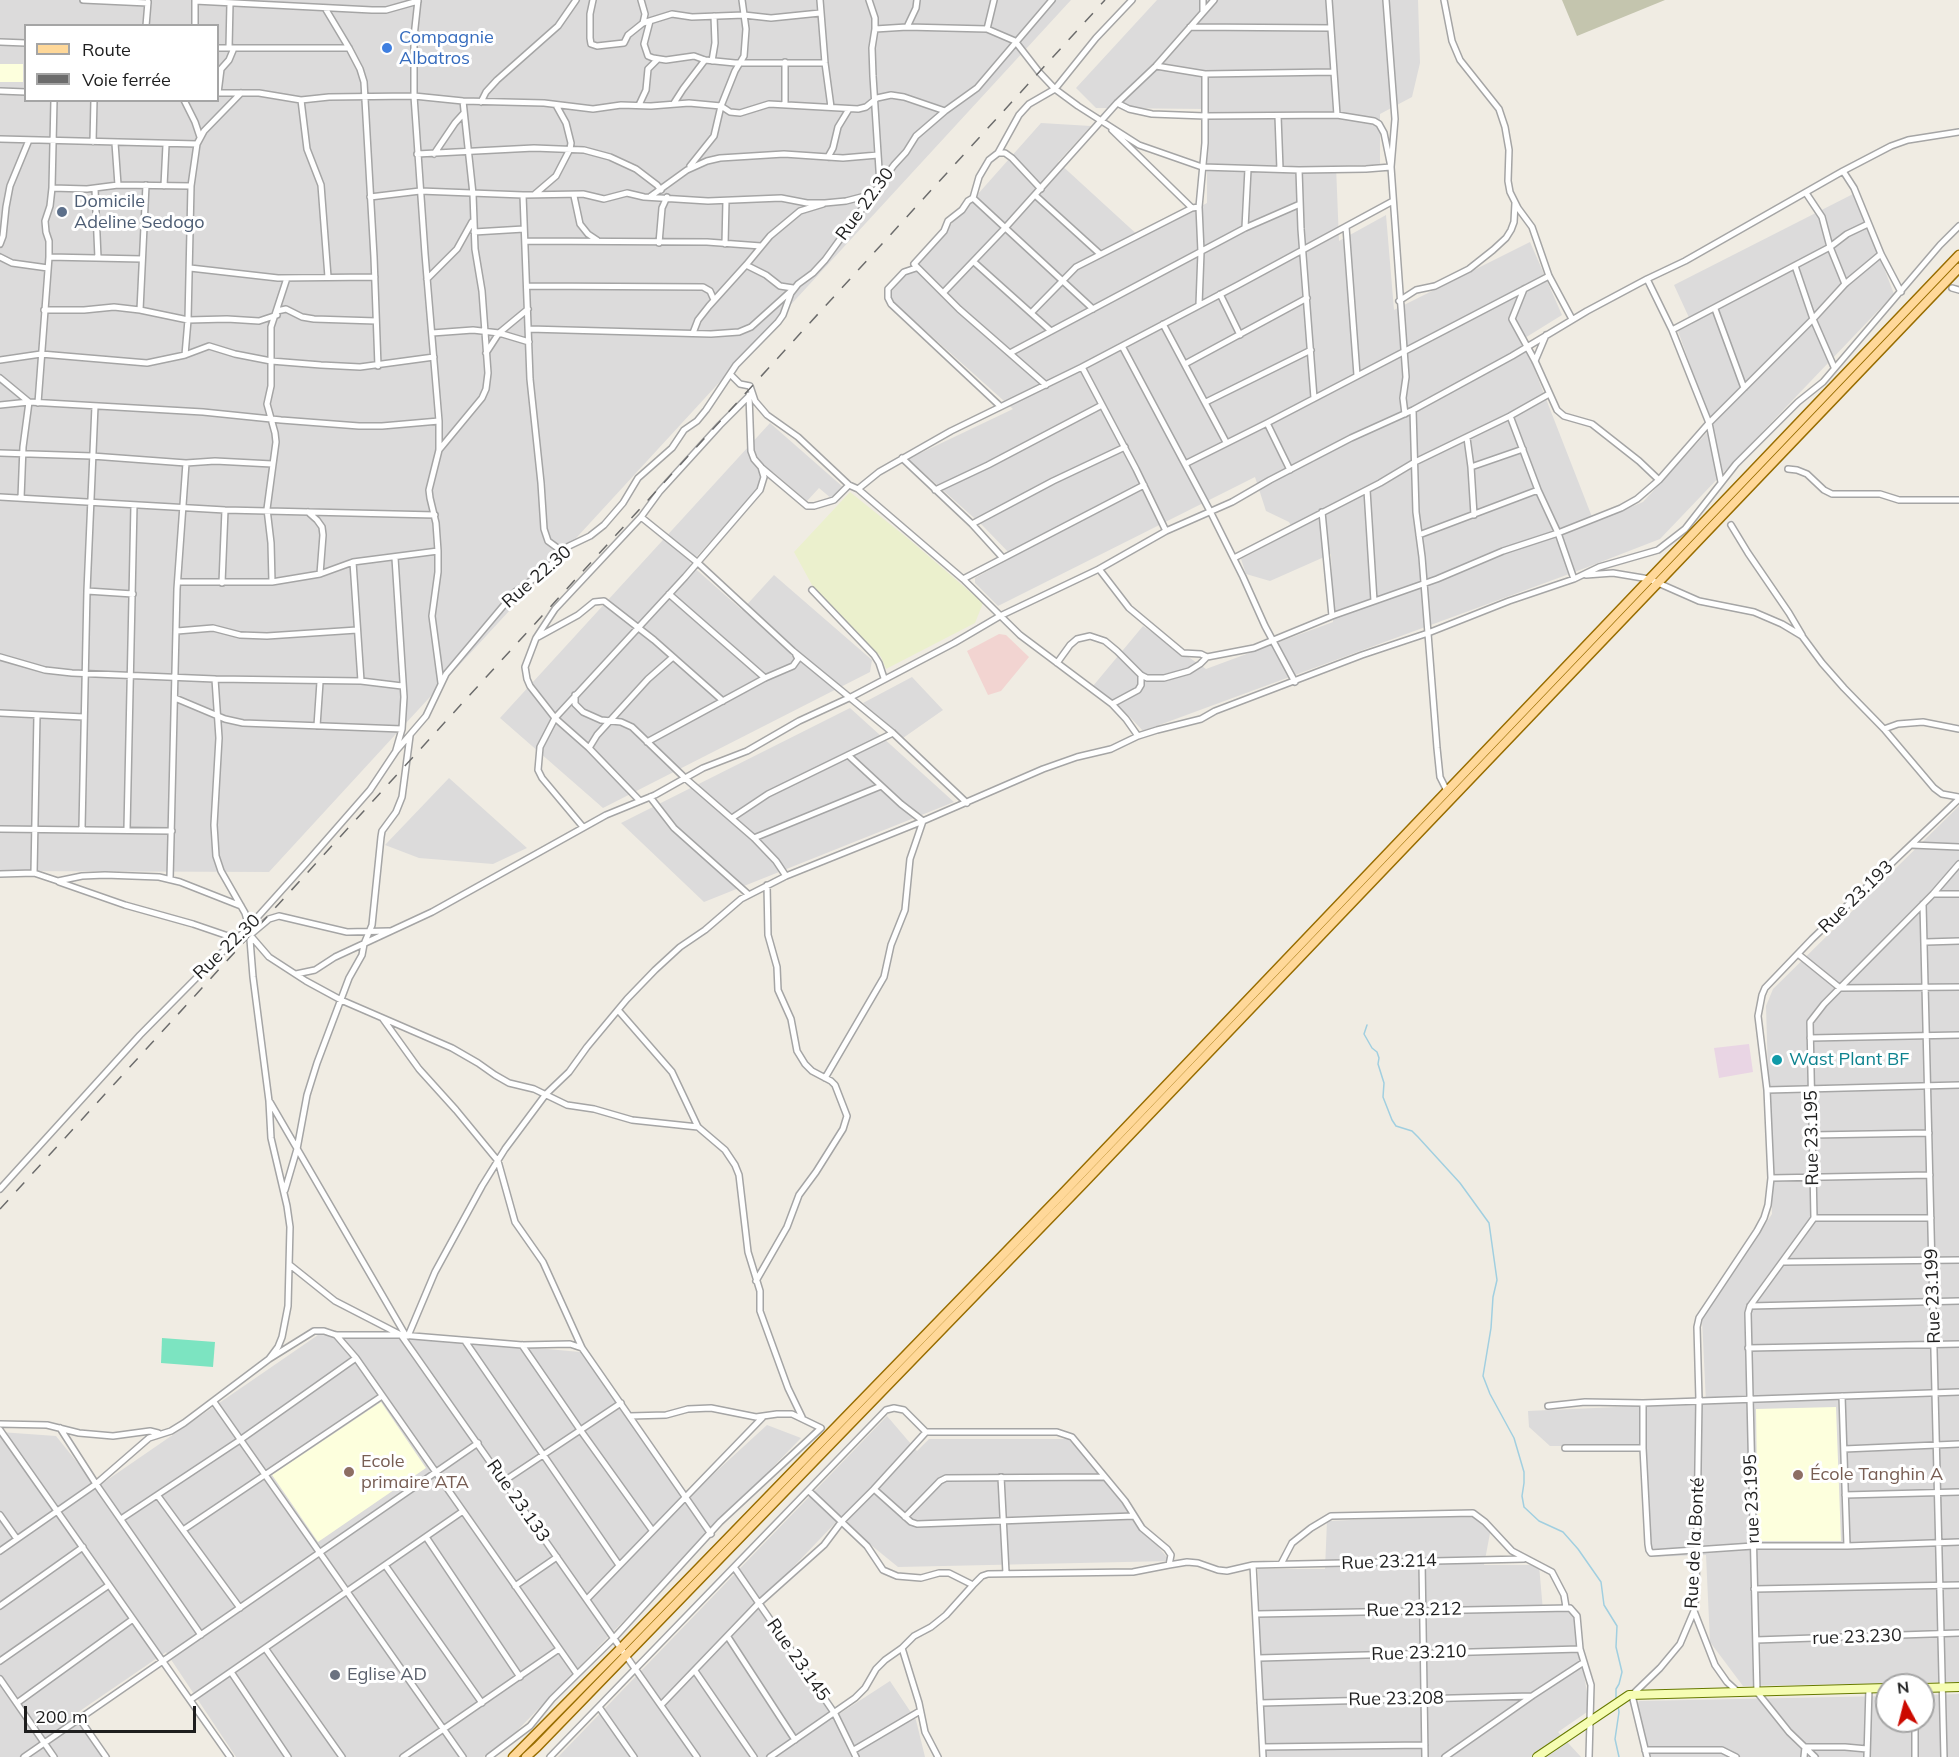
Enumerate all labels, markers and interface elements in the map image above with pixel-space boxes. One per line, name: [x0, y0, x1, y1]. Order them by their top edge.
legend: [24, 24, 219, 102]
place label: Compagnie Albatros: [399, 27, 494, 70]
text: Route: [82, 38, 131, 61]
marker: Compagnie Albatros: [380, 41, 394, 55]
text: Voie ferrée: [82, 68, 171, 91]
street label: Rue 22.30: [831, 163, 899, 245]
place label: Domicile Adeline Sedogo: [74, 191, 205, 234]
marker: Domicile Adeline Sedogo: [55, 205, 69, 219]
street label: Rue 22.30: [498, 541, 576, 613]
street label: Rue 23.193: [1814, 856, 1898, 938]
street label: Rue 22.30: [189, 910, 265, 984]
place label: Wast Plant BF: [1789, 1049, 1909, 1071]
marker: Wast Plant BF: [1770, 1053, 1784, 1067]
street label: Rue 23.195: [1800, 1090, 1824, 1186]
street label: Rue 23.199: [1921, 1248, 1945, 1344]
place label: Ecole primaire ATA: [361, 1451, 469, 1494]
street label: rue 23.195: [1740, 1454, 1764, 1544]
street label: Rue 23.133: [482, 1456, 554, 1546]
place label: École Tanghin A: [1810, 1464, 1943, 1486]
marker: Ecole primaire ATA: [342, 1465, 356, 1479]
marker: École Tanghin A: [1791, 1468, 1805, 1482]
street label: Rue de la Bonté: [1681, 1477, 1709, 1609]
street label: Rue 23.214: [1341, 1550, 1437, 1574]
street label: Rue 23.212: [1366, 1598, 1462, 1622]
street label: Rue 23.145: [762, 1615, 834, 1705]
street label: rue 23.230: [1812, 1625, 1902, 1649]
street label: Rue 23.210: [1371, 1641, 1467, 1665]
place label: Eglise AD: [347, 1664, 427, 1686]
marker: Eglise AD: [328, 1668, 342, 1682]
north arrow: [1875, 1673, 1935, 1733]
text: N: [1896, 1676, 1910, 1698]
street label: Rue 23.208: [1348, 1687, 1444, 1711]
scale bar: [27, 1694, 200, 1732]
text: 200 m: [35, 1705, 88, 1728]

